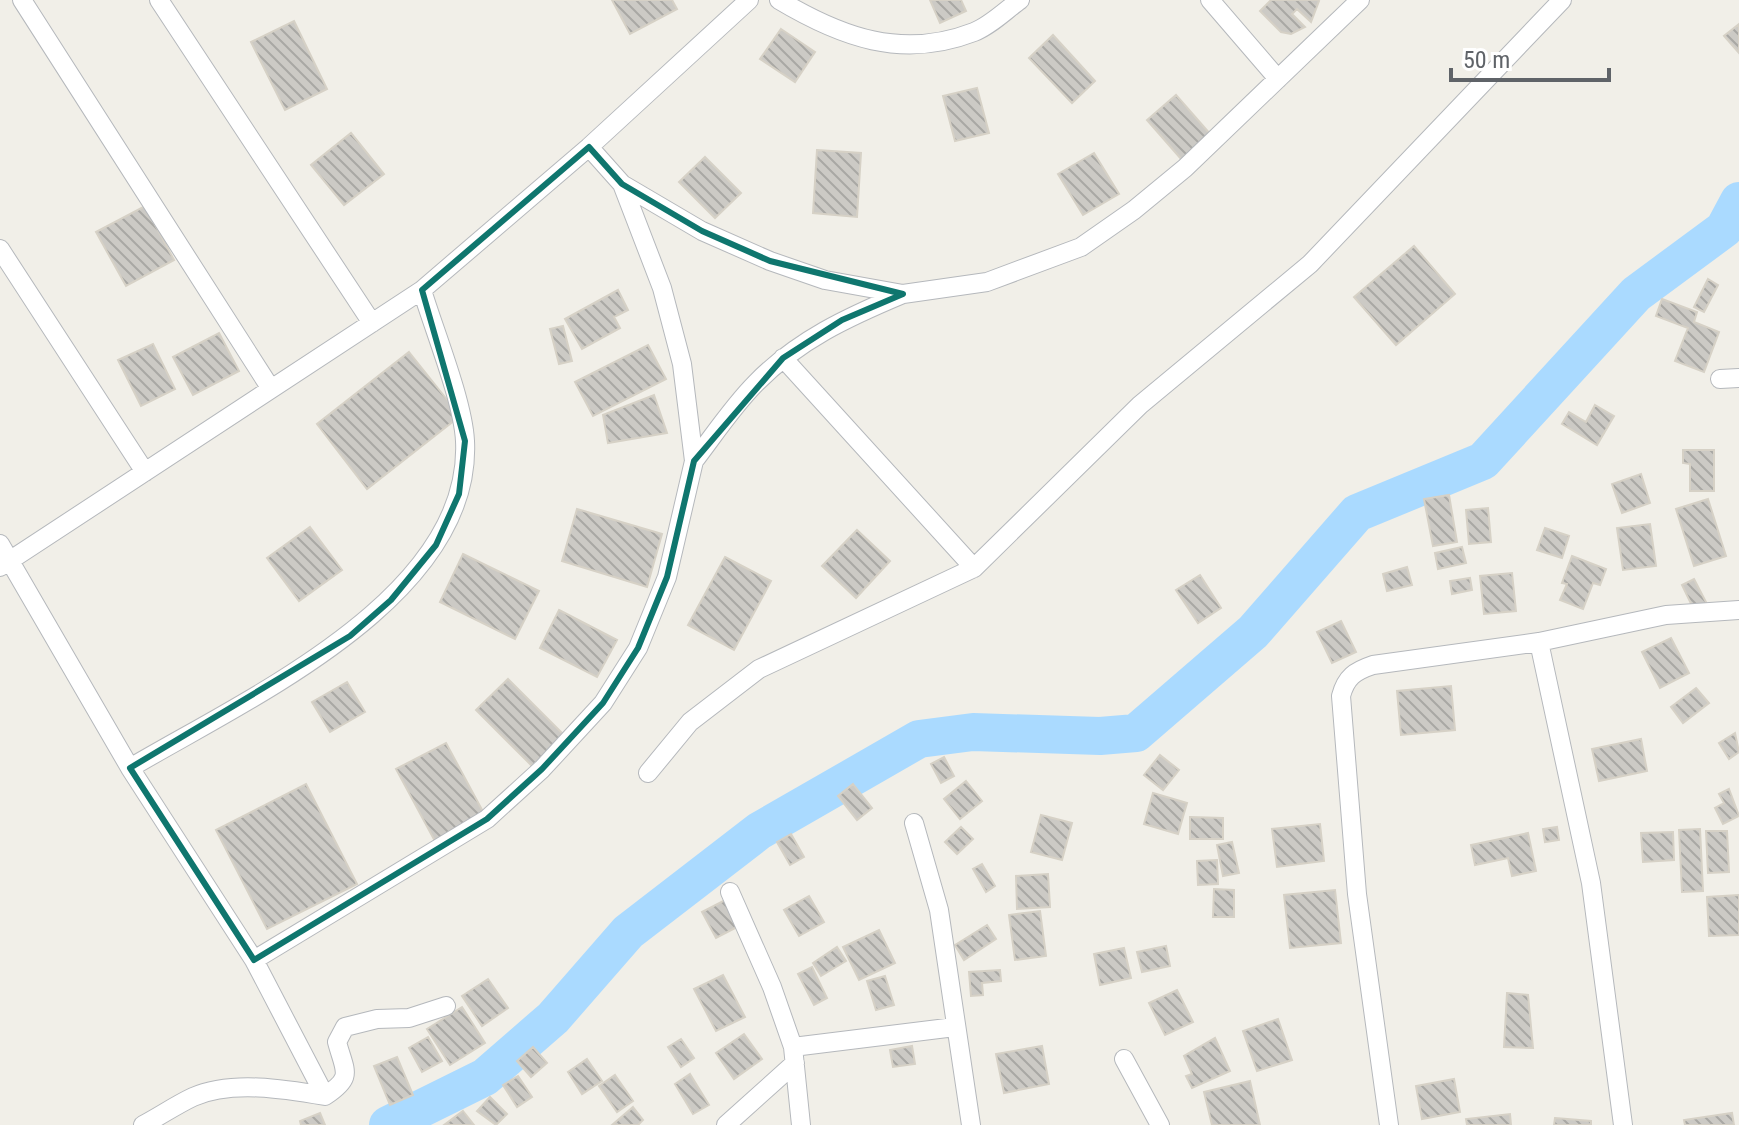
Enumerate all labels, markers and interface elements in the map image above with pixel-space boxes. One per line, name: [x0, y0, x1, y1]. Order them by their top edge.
scale bar: [1451, 32, 1609, 82]
text: 50 m: [1463, 46, 1510, 74]

